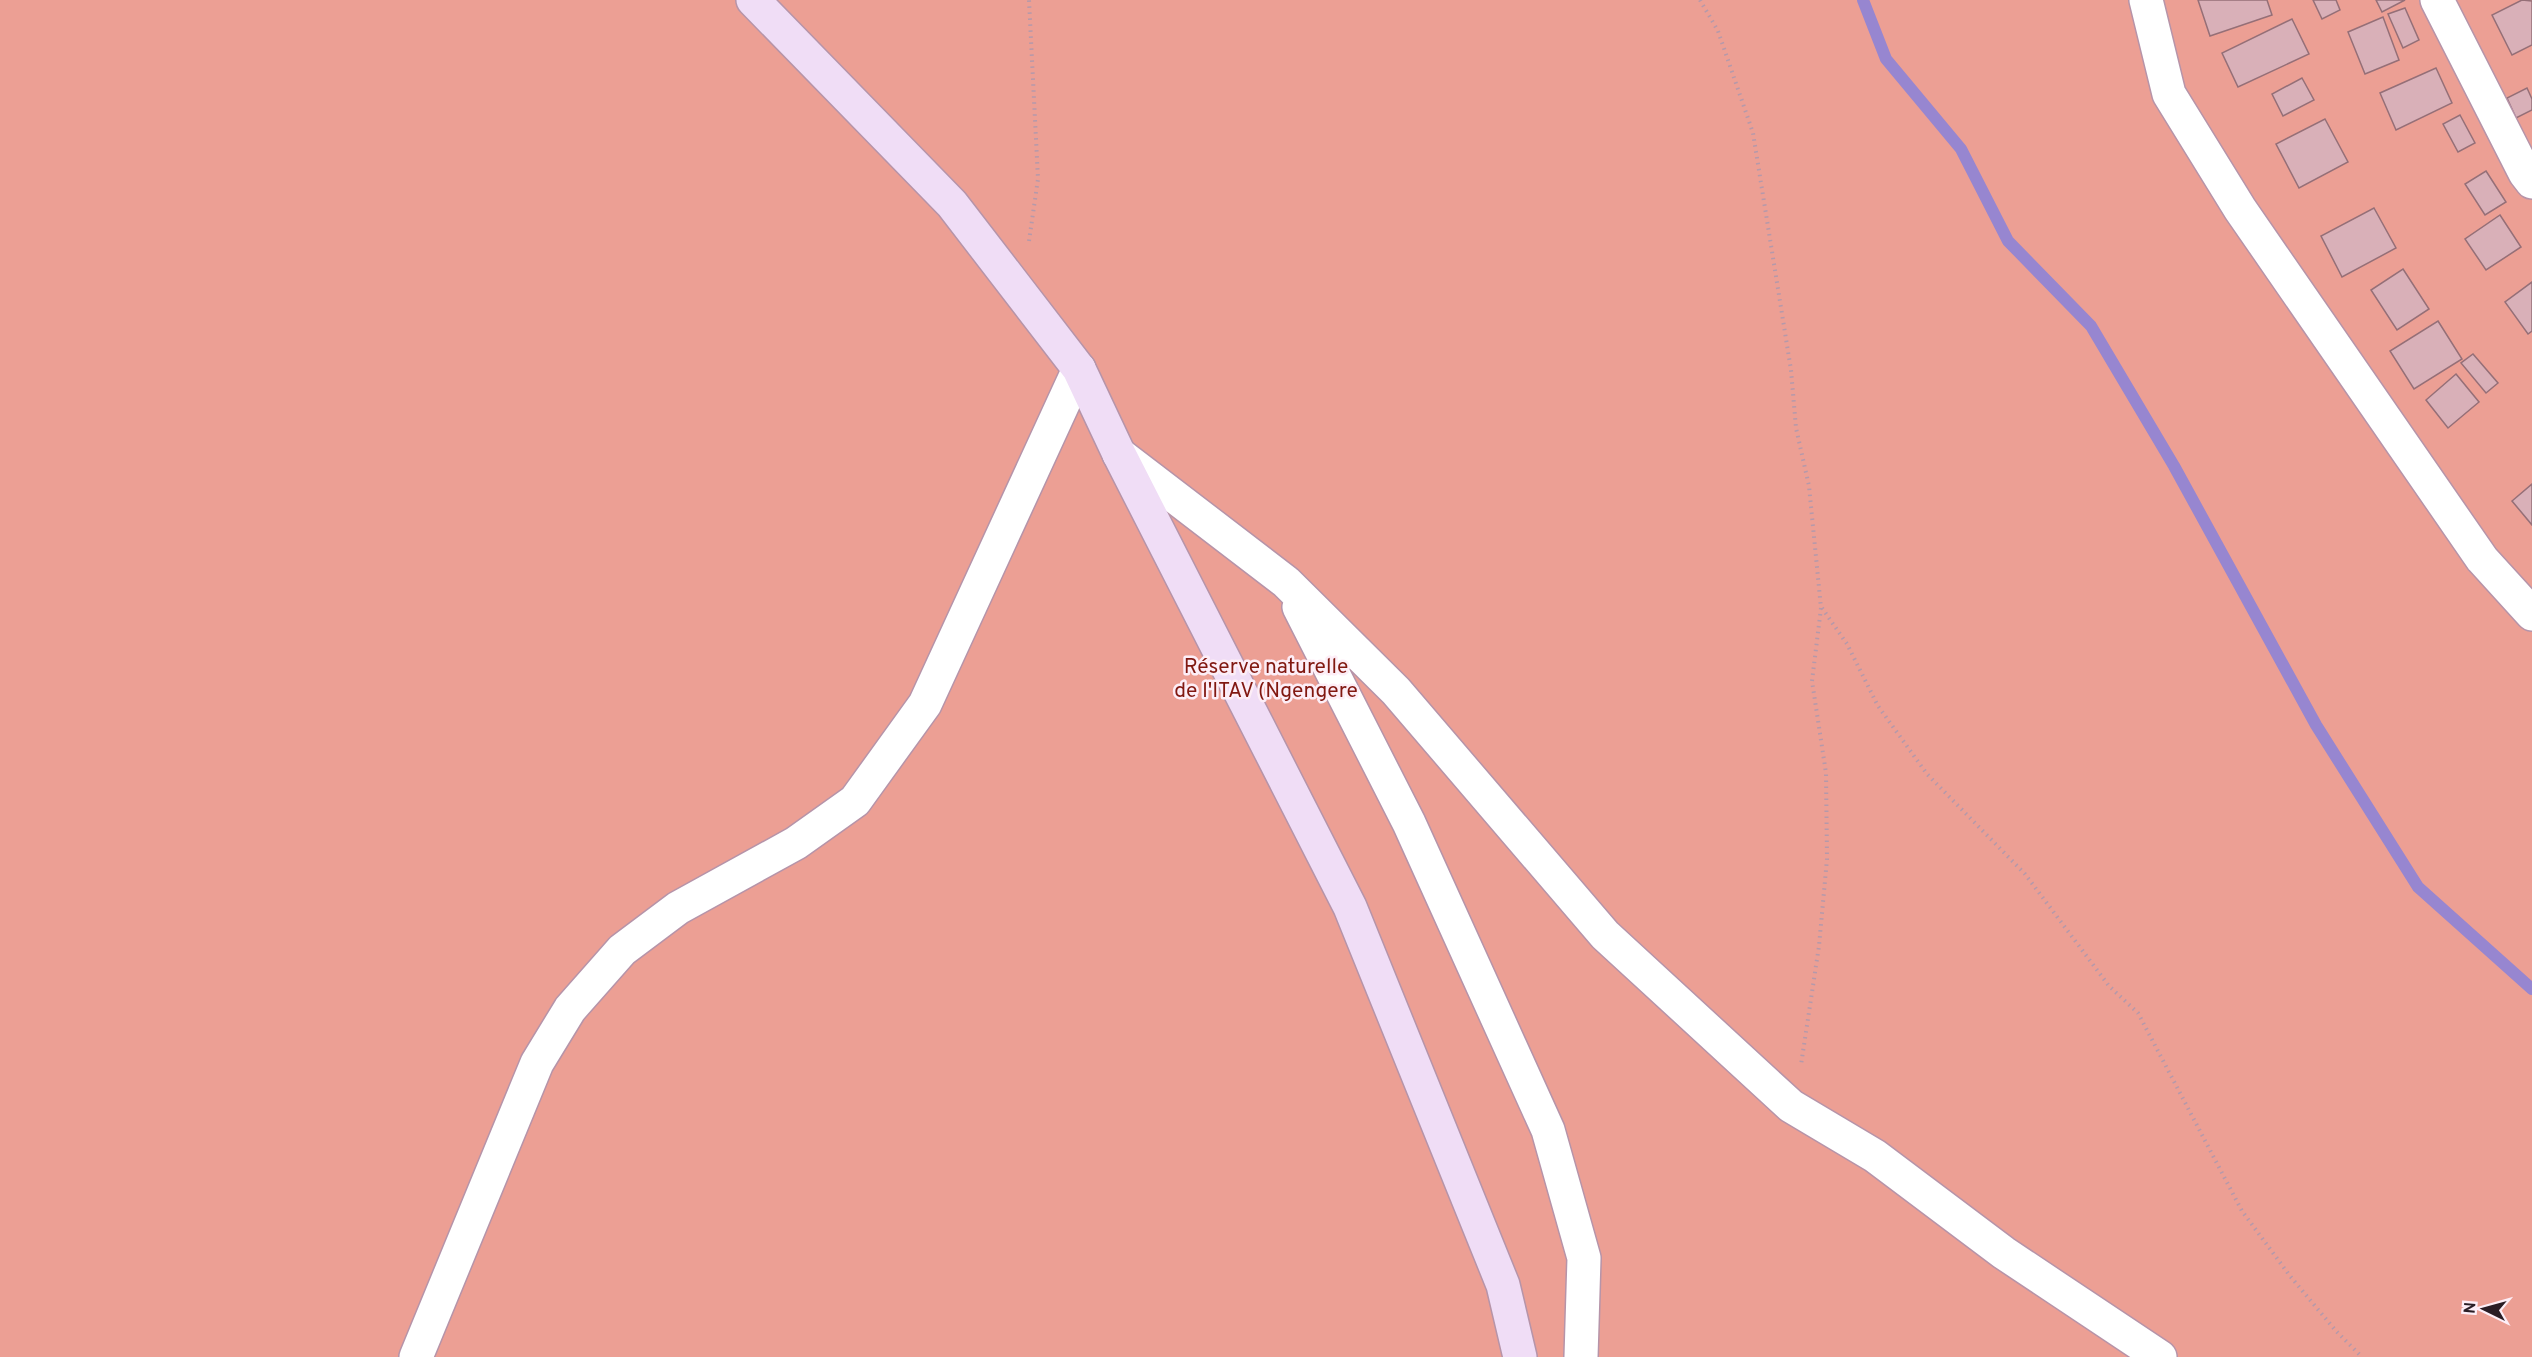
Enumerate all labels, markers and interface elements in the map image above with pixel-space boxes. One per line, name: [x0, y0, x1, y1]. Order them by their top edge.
park label: Réserve naturelle de l'ITAV (Ngengere: [1174, 654, 1358, 705]
north arrow: [2454, 1279, 2514, 1339]
text: N: [2461, 1301, 2482, 1314]

